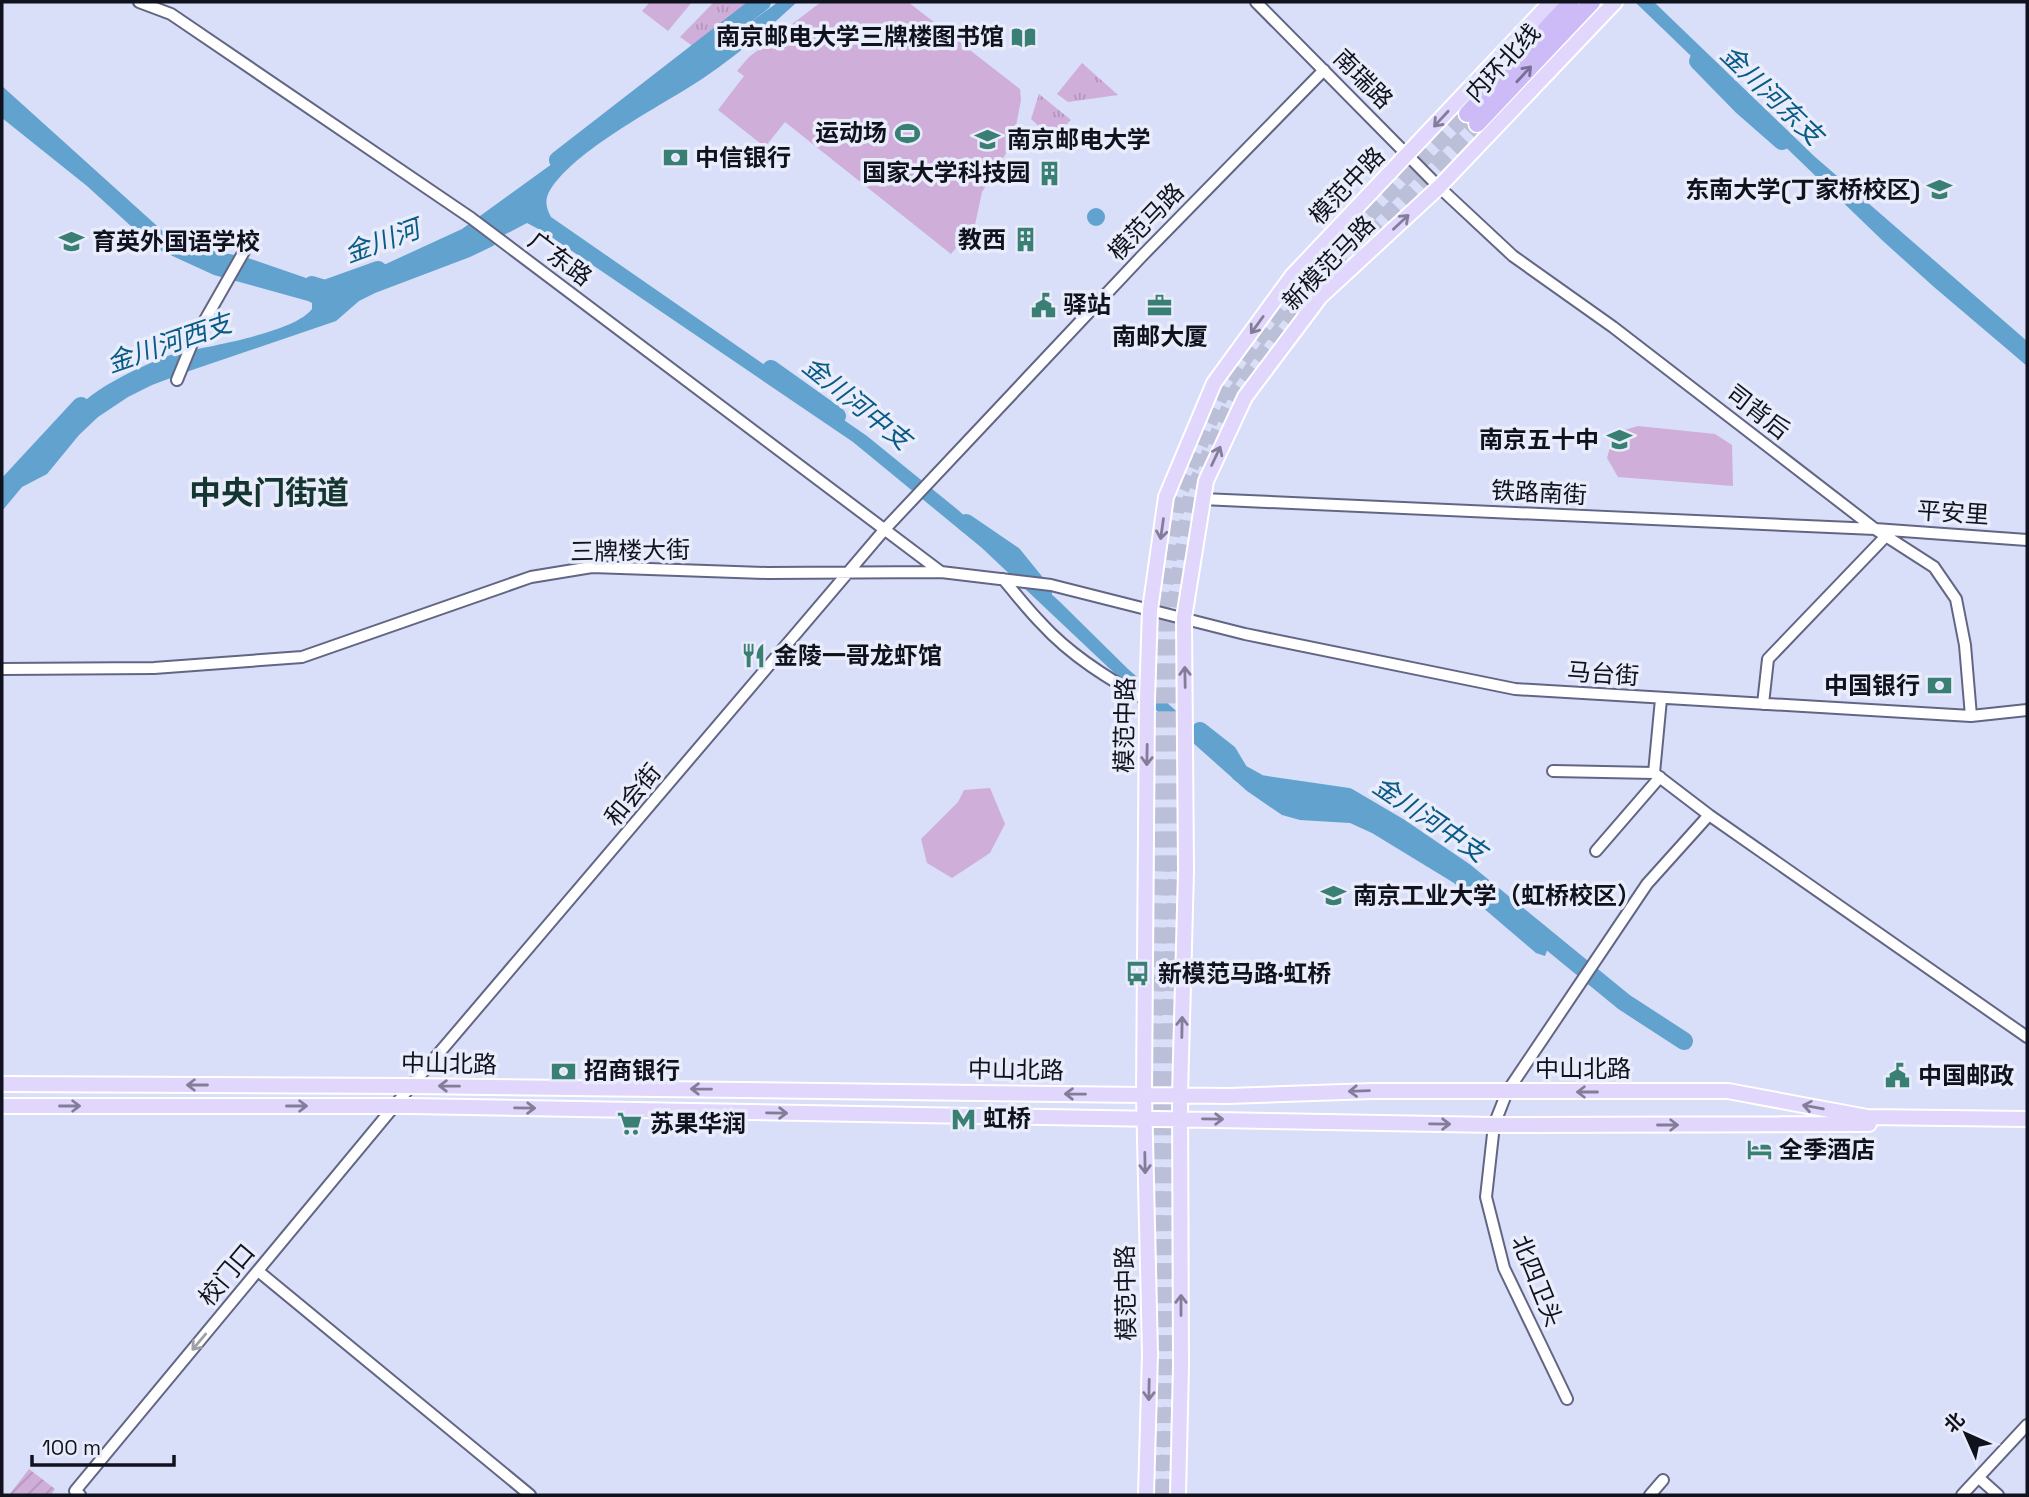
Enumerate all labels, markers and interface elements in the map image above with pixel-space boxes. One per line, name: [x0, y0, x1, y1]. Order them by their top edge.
street label: 内环北线: [1459, 17, 1547, 108]
place label: 南京邮电大学三牌楼图书馆: [716, 21, 1004, 52]
library icon: 南京邮电大学三牌楼图书馆: [1010, 23, 1038, 51]
water label: 金川河东支: [1713, 38, 1833, 154]
street label: 南瑞路: [1327, 42, 1400, 115]
one-way arrow: [1515, 66, 1532, 83]
one-way arrow: [1433, 110, 1449, 128]
place label: 运动场: [815, 117, 887, 148]
sports icon: 运动场: [893, 119, 921, 147]
place label: 南京邮电大学: [1007, 124, 1151, 155]
school or university icon: 南京邮电大学: [973, 126, 1001, 154]
street label: 模范中路: [1302, 140, 1391, 231]
place label: 中信银行: [695, 142, 791, 173]
bank icon: 中信银行: [661, 144, 689, 172]
place label: 国家大学科技园: [862, 157, 1030, 188]
building icon: 国家大学科技园: [1036, 159, 1064, 187]
place label: 东南大学(丁家桥校区): [1685, 174, 1920, 205]
street label: 模范马路: [1101, 176, 1190, 267]
school or university icon: 东南大学(丁家桥校区): [1926, 176, 1954, 204]
street label: 新模范马路: [1276, 209, 1381, 317]
water label: 金川河: [340, 210, 429, 270]
one-way arrow: [1392, 214, 1410, 230]
place label: 教西: [958, 224, 1006, 255]
street label: 广东路: [522, 225, 598, 293]
place label: 育英外国语学校: [92, 226, 260, 257]
building icon: 教西: [1012, 226, 1040, 254]
school or university icon: 育英外国语学校: [58, 228, 86, 256]
place label: 驿站: [1063, 289, 1111, 320]
public building icon: 驿站: [1029, 291, 1057, 319]
office icon: 南邮大厦: [1146, 292, 1174, 320]
water label: 金川河西支: [102, 305, 239, 380]
one-way arrow: [1249, 315, 1264, 334]
place label: 南邮大厦: [1112, 321, 1208, 352]
water label: 金川河中支: [796, 349, 921, 459]
street label: 司背后: [1720, 377, 1796, 446]
place label: 南京五十中: [1479, 424, 1599, 455]
school or university icon: 南京五十中: [1605, 426, 1633, 454]
one-way arrow: [1210, 446, 1223, 467]
district label: 中央门街道: [189, 473, 349, 513]
street label: 铁路南街: [1490, 475, 1588, 510]
street label: 平安里: [1916, 495, 1990, 530]
one-way arrow: [1155, 517, 1168, 540]
street label: 三牌楼大街: [570, 534, 690, 567]
place label: 金陵一哥龙虾馆: [774, 640, 942, 671]
restaurant icon: 金陵一哥龙虾馆: [740, 642, 768, 670]
street label: 马台街: [1566, 656, 1640, 691]
one-way arrow: [1178, 665, 1192, 688]
place label: 中国银行: [1824, 670, 1920, 701]
bank icon: 中国银行: [1926, 672, 1954, 700]
street label: 模范中路: [1108, 677, 1141, 773]
one-way arrow: [1140, 744, 1154, 767]
street label: 和会街: [598, 757, 668, 832]
water label: 金川河中支: [1367, 769, 1496, 871]
place label: 南京工业大学（虹桥校区）: [1353, 880, 1641, 911]
school or university icon: 南京工业大学（虹桥校区）: [1319, 882, 1347, 910]
place label: 新模范马路·虹桥: [1158, 958, 1331, 989]
bus stop icon: 新模范马路·虹桥: [1124, 960, 1152, 988]
one-way arrow: [1175, 1015, 1189, 1038]
street label: 中山北路: [401, 1047, 497, 1080]
street label: 中山北路: [968, 1053, 1064, 1086]
street label: 中山北路: [1535, 1053, 1631, 1084]
place label: 招商银行: [584, 1055, 680, 1086]
bank icon: 招商银行: [550, 1057, 578, 1085]
place label: 中国邮政: [1918, 1060, 2014, 1091]
public building icon: 中国邮政: [1884, 1062, 1912, 1090]
one-way arrow: [186, 1078, 209, 1092]
one-way arrow: [438, 1079, 461, 1093]
one-way arrow: [690, 1082, 713, 1096]
one-way arrow: [1348, 1085, 1371, 1098]
one-way arrow: [1576, 1085, 1599, 1099]
one-way arrow: [1064, 1087, 1087, 1101]
one-way arrow: [58, 1099, 81, 1113]
one-way arrow: [286, 1099, 309, 1113]
one-way arrow: [1802, 1100, 1825, 1113]
one-way arrow: [513, 1101, 536, 1115]
place label: 虹桥: [983, 1103, 1031, 1134]
metro station icon: 虹桥: [949, 1105, 977, 1133]
one-way arrow: [765, 1106, 788, 1120]
place label: 苏果华润: [650, 1108, 746, 1139]
supermarket icon: 苏果华润: [616, 1110, 644, 1138]
one-way arrow: [1201, 1112, 1224, 1126]
one-way arrow: [1428, 1117, 1451, 1131]
one-way arrow: [1656, 1118, 1679, 1132]
place label: 全季酒店: [1779, 1134, 1875, 1165]
hotel icon: 全季酒店: [1745, 1136, 1773, 1164]
one-way arrow: [1139, 1151, 1152, 1174]
street label: 北四卫头: [1505, 1231, 1570, 1331]
street label: 校门口: [192, 1237, 262, 1312]
street label: 模范中路: [1109, 1245, 1142, 1341]
one-way arrow: [1174, 1293, 1188, 1316]
one-way arrow: [191, 1333, 207, 1351]
one-way arrow: [1142, 1379, 1156, 1402]
north arrow: [1931, 1399, 2001, 1469]
text: 北: [1939, 1407, 1970, 1438]
scale bar: [32, 1424, 173, 1468]
text: 100 m: [42, 1434, 101, 1461]

